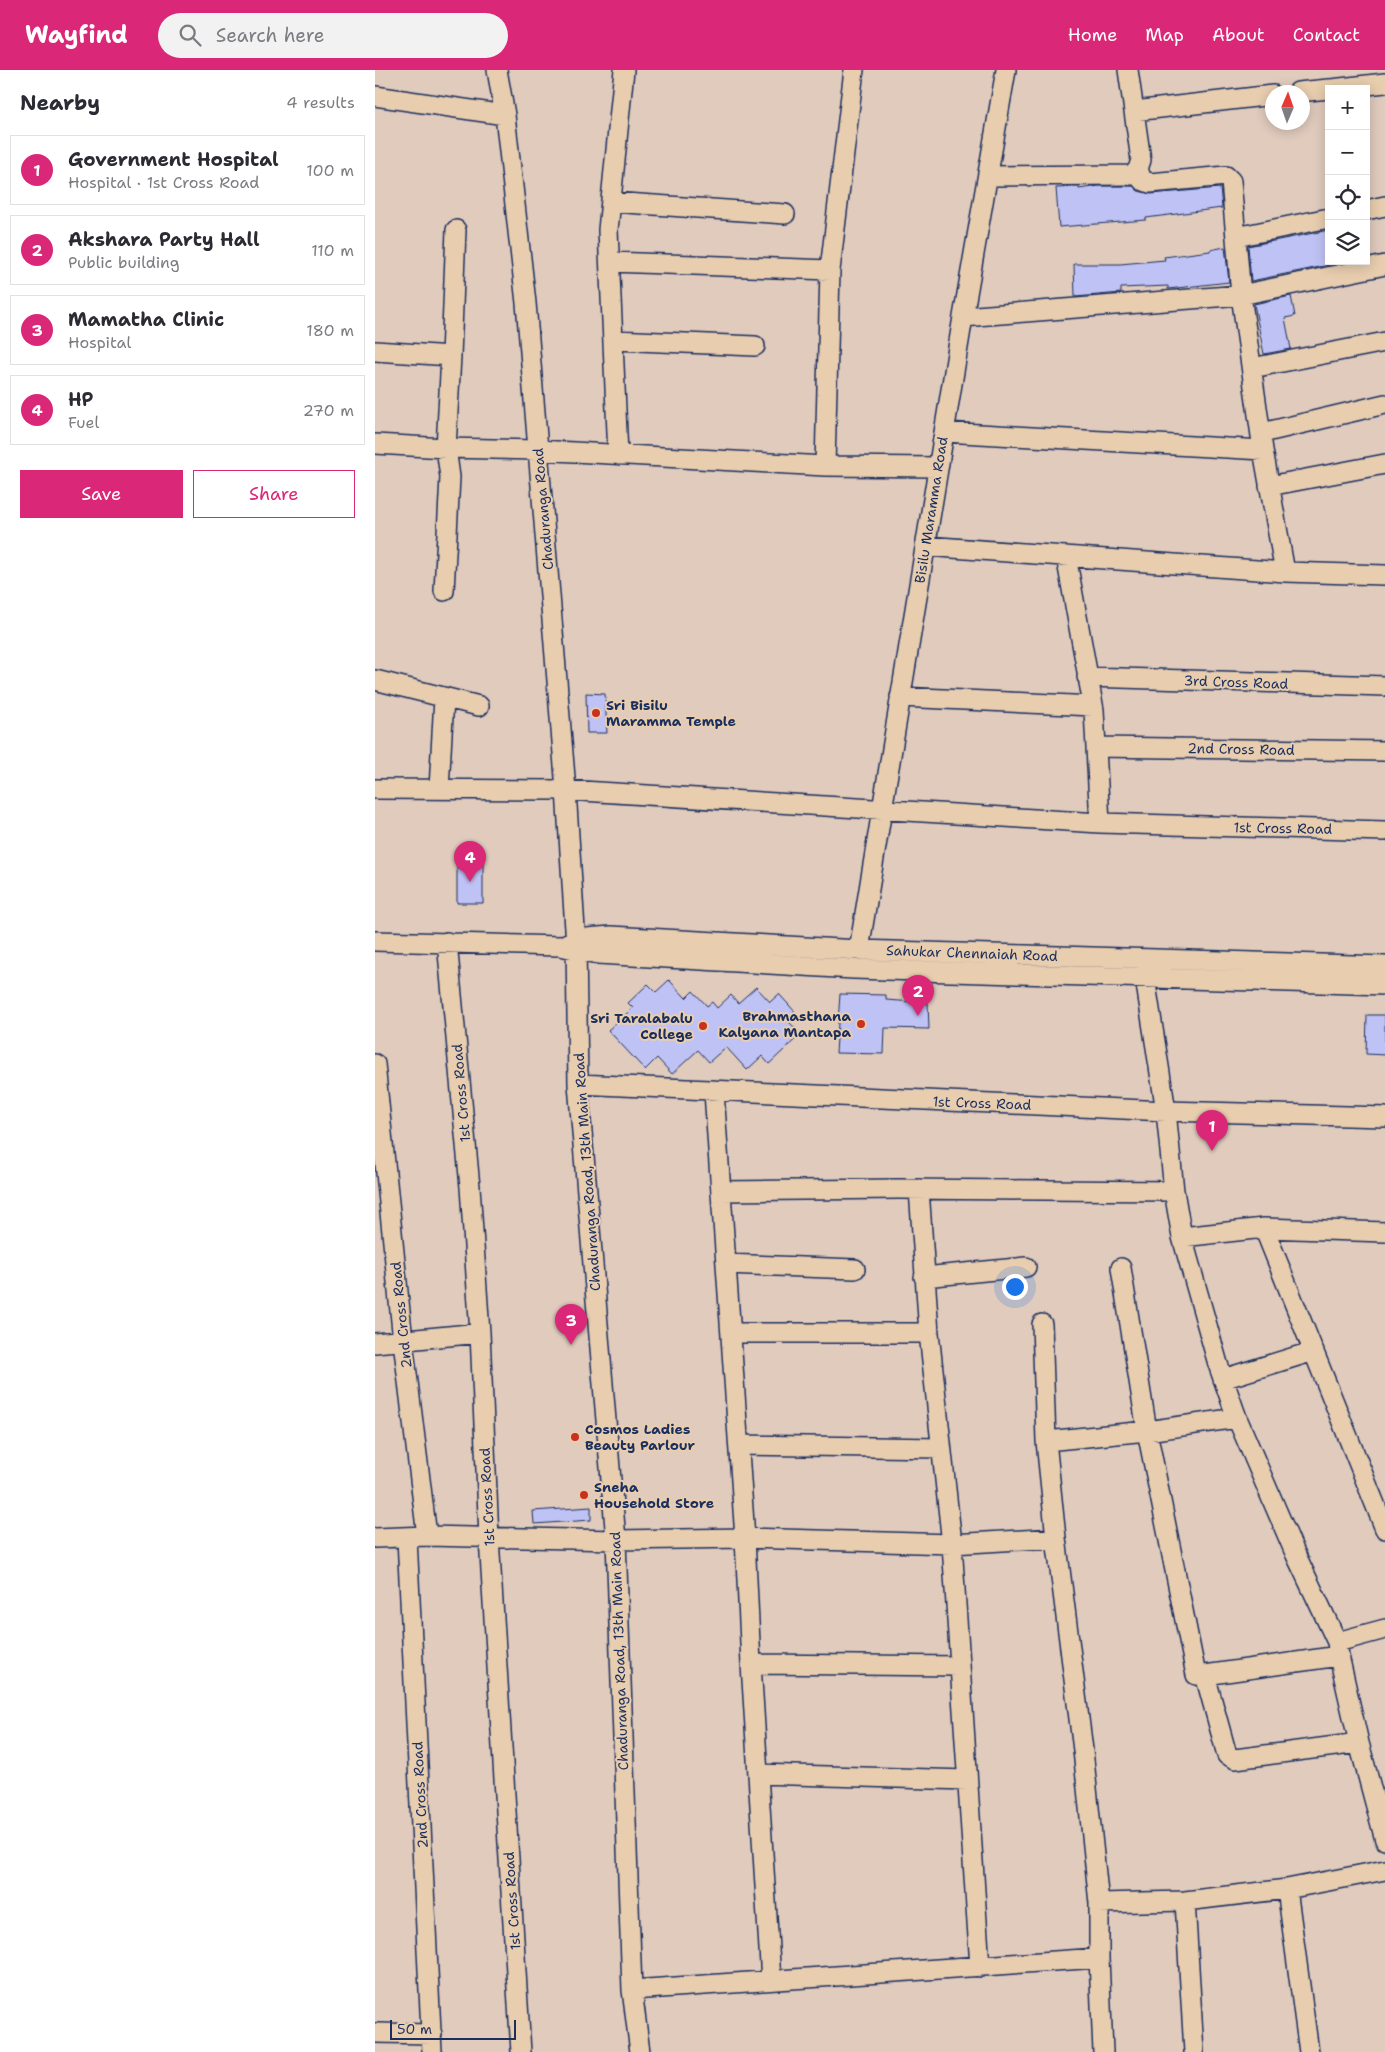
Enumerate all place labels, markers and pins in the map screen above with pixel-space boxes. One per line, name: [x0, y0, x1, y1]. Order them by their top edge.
place label: Sri Bisilu Maramma Temple: [606, 696, 736, 730]
marker: Sri Bisilu Maramma Temple: [590, 707, 602, 719]
pin: 4: [454, 841, 486, 882]
pin: 2: [902, 975, 934, 1016]
place label: Brahmasthana Kalyana Mantapa: [718, 1007, 851, 1041]
place label: Sri Taralabalu College: [590, 1009, 693, 1043]
marker: Brahmasthana Kalyana Mantapa: [855, 1018, 867, 1030]
marker: Sri Taralabalu College: [697, 1020, 709, 1032]
pin: 1: [1196, 1110, 1228, 1151]
pin: 3: [555, 1304, 587, 1345]
place label: Cosmos Ladies Beauty Parlour: [585, 1420, 696, 1454]
marker: Cosmos Ladies Beauty Parlour: [569, 1431, 581, 1443]
place label: Sneha Household Store: [594, 1478, 714, 1512]
marker: Sneha Household Store: [578, 1489, 590, 1501]

